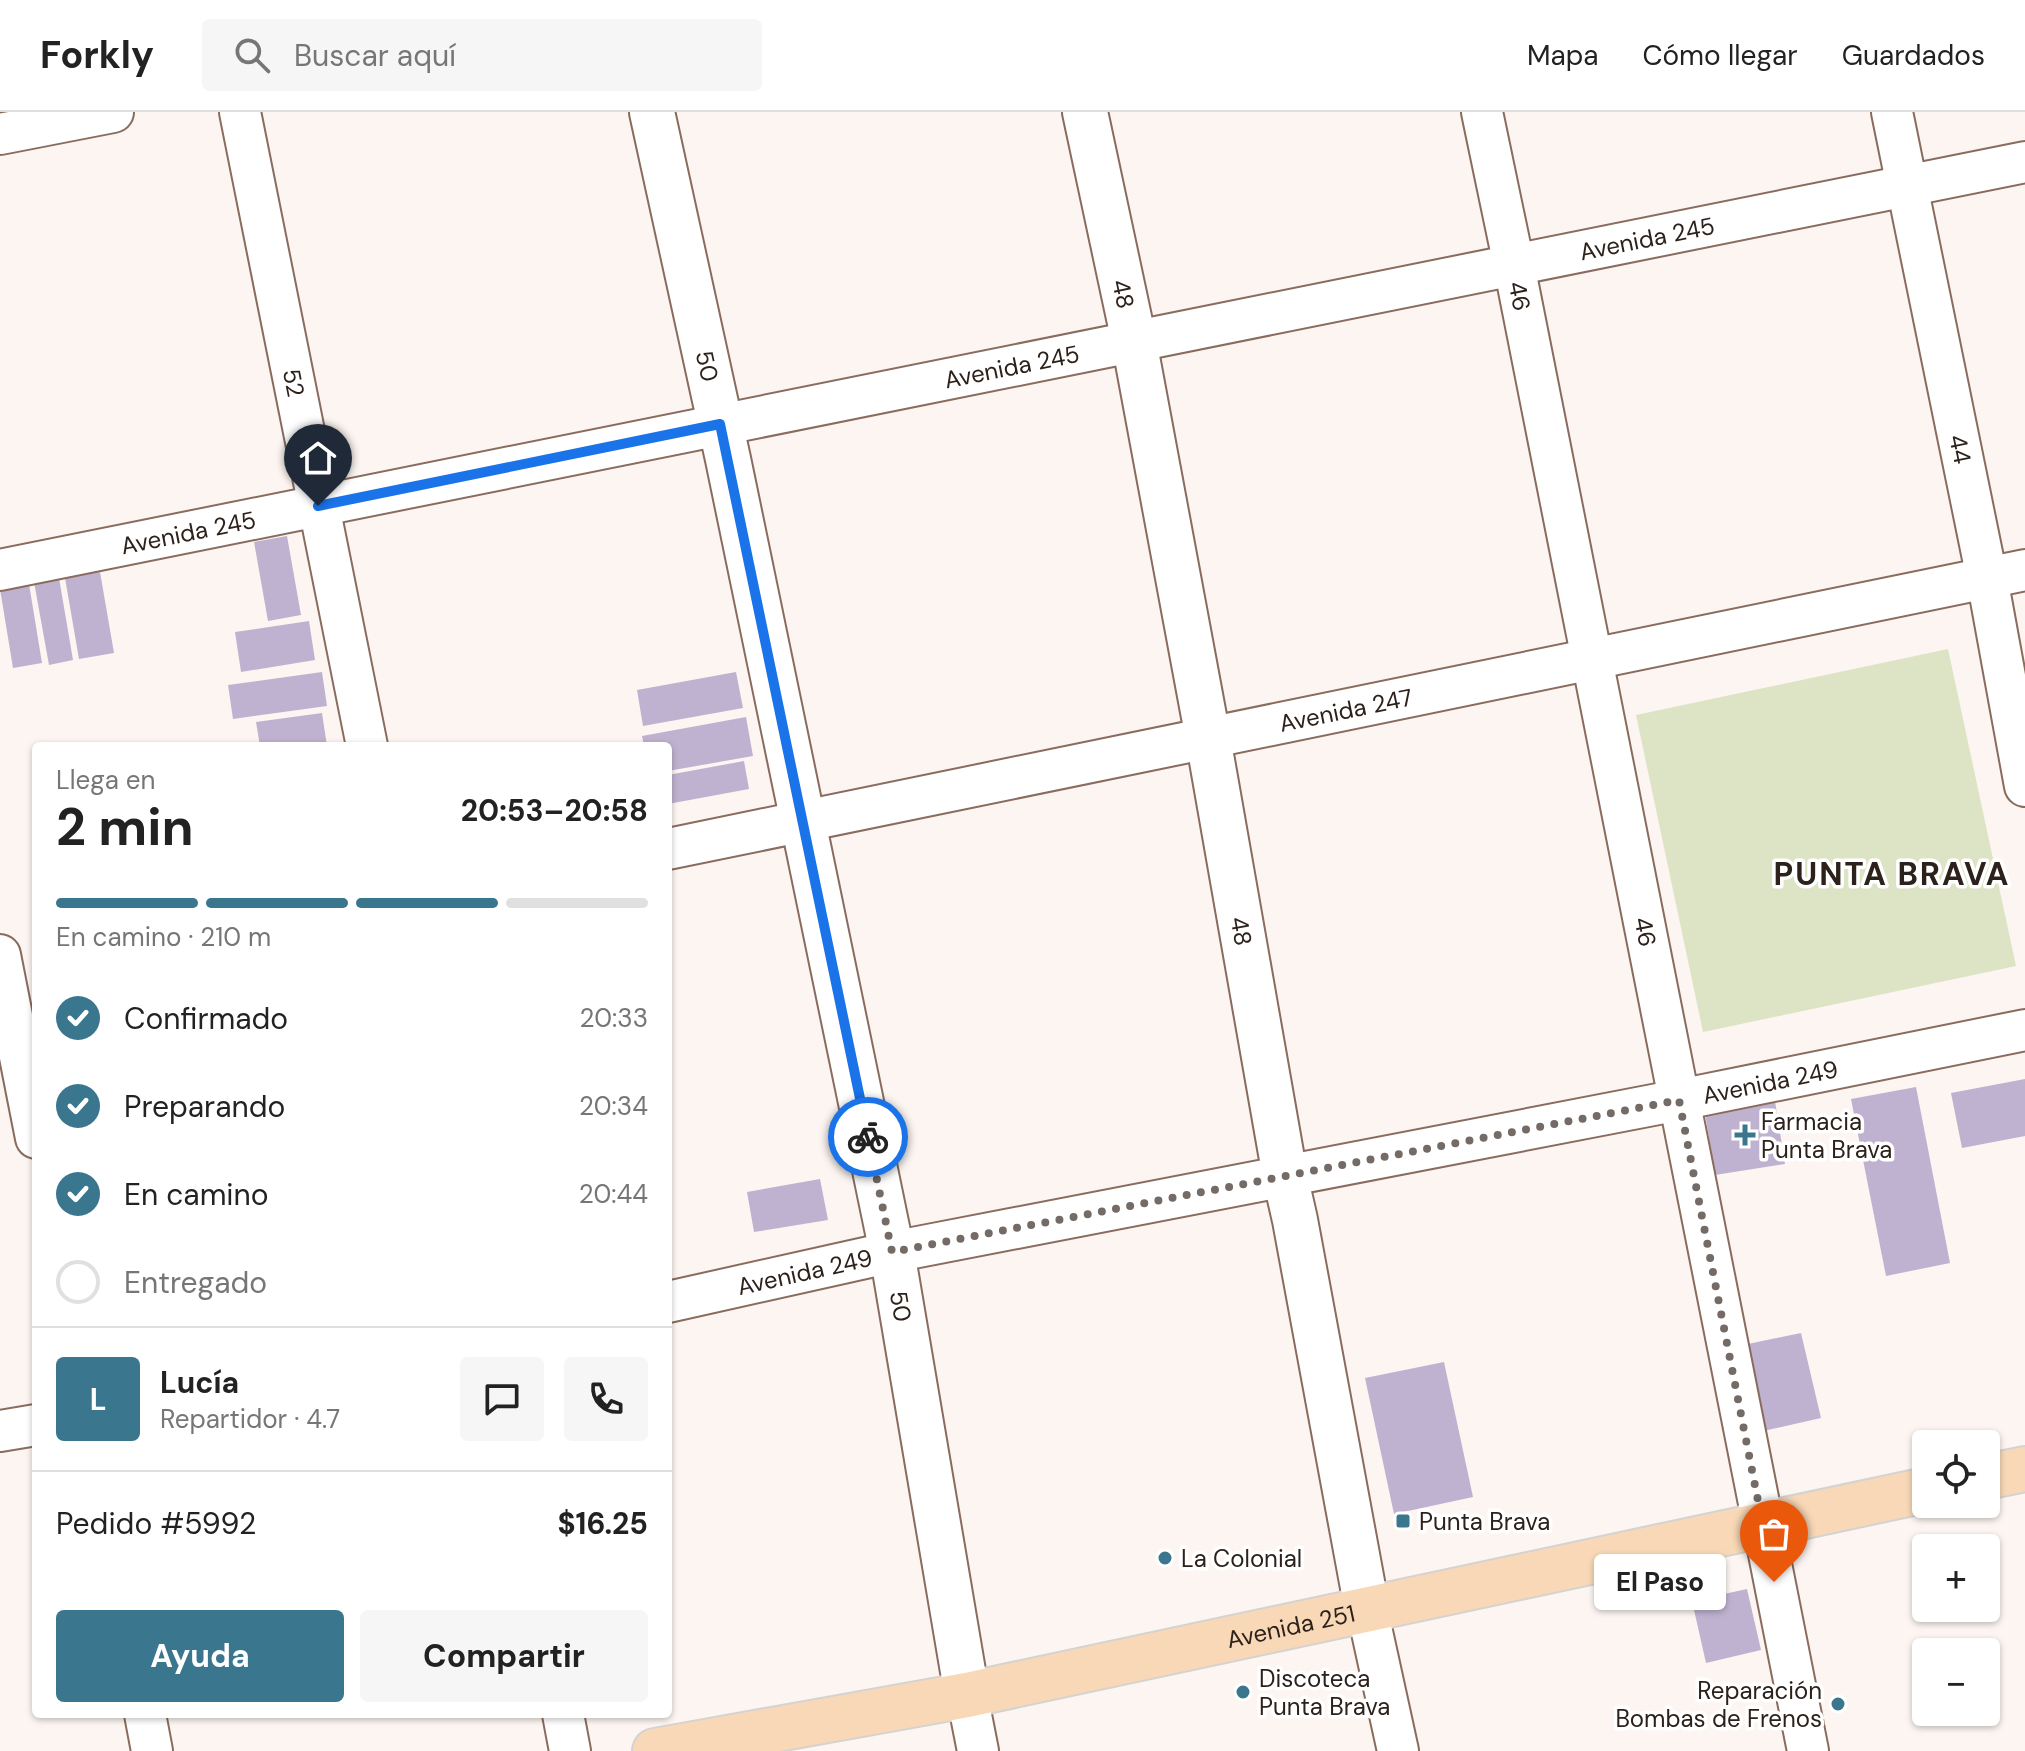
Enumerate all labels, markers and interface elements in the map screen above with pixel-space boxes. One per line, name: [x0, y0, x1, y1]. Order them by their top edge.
search box: [202, 19, 762, 91]
text: Forkly: [40, 30, 154, 80]
icon: search: [230, 33, 274, 77]
text: Buscar aquí: [294, 36, 456, 75]
text: Mapa: [1527, 37, 1598, 74]
text: Cómo llegar: [1642, 37, 1798, 74]
text: Guardados: [1842, 37, 1985, 74]
street label: Avenida 245: [1577, 209, 1717, 267]
street label: 48: [1106, 276, 1142, 311]
street label: 46: [1502, 279, 1538, 314]
street label: Avenida 245: [941, 337, 1082, 395]
street label: 50: [689, 347, 726, 384]
street label: 52: [276, 366, 312, 399]
pin: [284, 424, 352, 506]
street label: 44: [1943, 432, 1979, 466]
icon: home: [296, 436, 340, 480]
street label: Avenida 245: [118, 503, 258, 561]
street label: Avenida 247: [1276, 681, 1415, 738]
text: Llega en: [56, 763, 155, 797]
text: 20:53–20:58: [461, 791, 648, 830]
text: 2 min: [56, 793, 194, 861]
district label: PUNTA BRAVA: [1774, 853, 2010, 895]
street label: 48: [1224, 914, 1260, 948]
street label: 46: [1628, 914, 1664, 949]
text: En camino · 210 m: [56, 920, 271, 954]
icon: check: [56, 996, 100, 1040]
text: Confirmado: [124, 999, 288, 1038]
text: 20:33: [580, 1001, 648, 1035]
street label: Avenida 249: [1700, 1053, 1841, 1110]
icon: check: [56, 1084, 100, 1128]
text: Preparando: [124, 1087, 285, 1126]
text: 20:34: [579, 1089, 648, 1123]
courier: [828, 1097, 908, 1177]
place label: Farmacia Punta Brava: [1761, 1106, 1892, 1165]
icon: bike: [846, 1115, 890, 1159]
marker: Farmacia Punta Brava: [1736, 1126, 1754, 1144]
icon: check: [56, 1172, 100, 1216]
text: En camino: [124, 1175, 269, 1214]
text: 20:44: [579, 1177, 648, 1211]
street label: Avenida 249: [734, 1241, 875, 1302]
text: Entregado: [124, 1263, 267, 1302]
street label: 50: [883, 1288, 919, 1324]
button: chat: [460, 1357, 544, 1441]
button: phone: [564, 1357, 648, 1441]
text: Lucía: [160, 1363, 239, 1402]
text: L: [90, 1380, 106, 1419]
text: Repartidor · 4.7: [160, 1402, 340, 1436]
map controls: [1912, 1430, 2000, 1726]
button: locate: [1912, 1430, 2000, 1518]
pin: [1740, 1500, 1808, 1582]
text: Pedido #5992: [56, 1504, 256, 1543]
text: $16.25: [557, 1504, 648, 1543]
place label: Punta Brava: [1419, 1506, 1550, 1537]
marker: Punta Brava: [1394, 1512, 1412, 1530]
icon: bag: [1752, 1512, 1796, 1556]
button: +: [1912, 1534, 2000, 1622]
place label: La Colonial: [1181, 1543, 1302, 1574]
marker: La Colonial: [1156, 1549, 1174, 1567]
callout: El Paso: [1594, 1554, 1726, 1610]
text: El Paso: [1616, 1565, 1704, 1599]
street label: Avenida 251: [1224, 1597, 1358, 1655]
button: Ayuda: [56, 1610, 344, 1702]
button: Compartir: [360, 1610, 648, 1702]
button: −: [1912, 1638, 2000, 1726]
place label: Discoteca Punta Brava: [1259, 1663, 1390, 1722]
place label: Reparación Bombas de Frenos: [1615, 1675, 1822, 1734]
marker: Discoteca Punta Brava: [1234, 1683, 1252, 1701]
marker: Reparación Bombas de Frenos: [1829, 1695, 1847, 1713]

